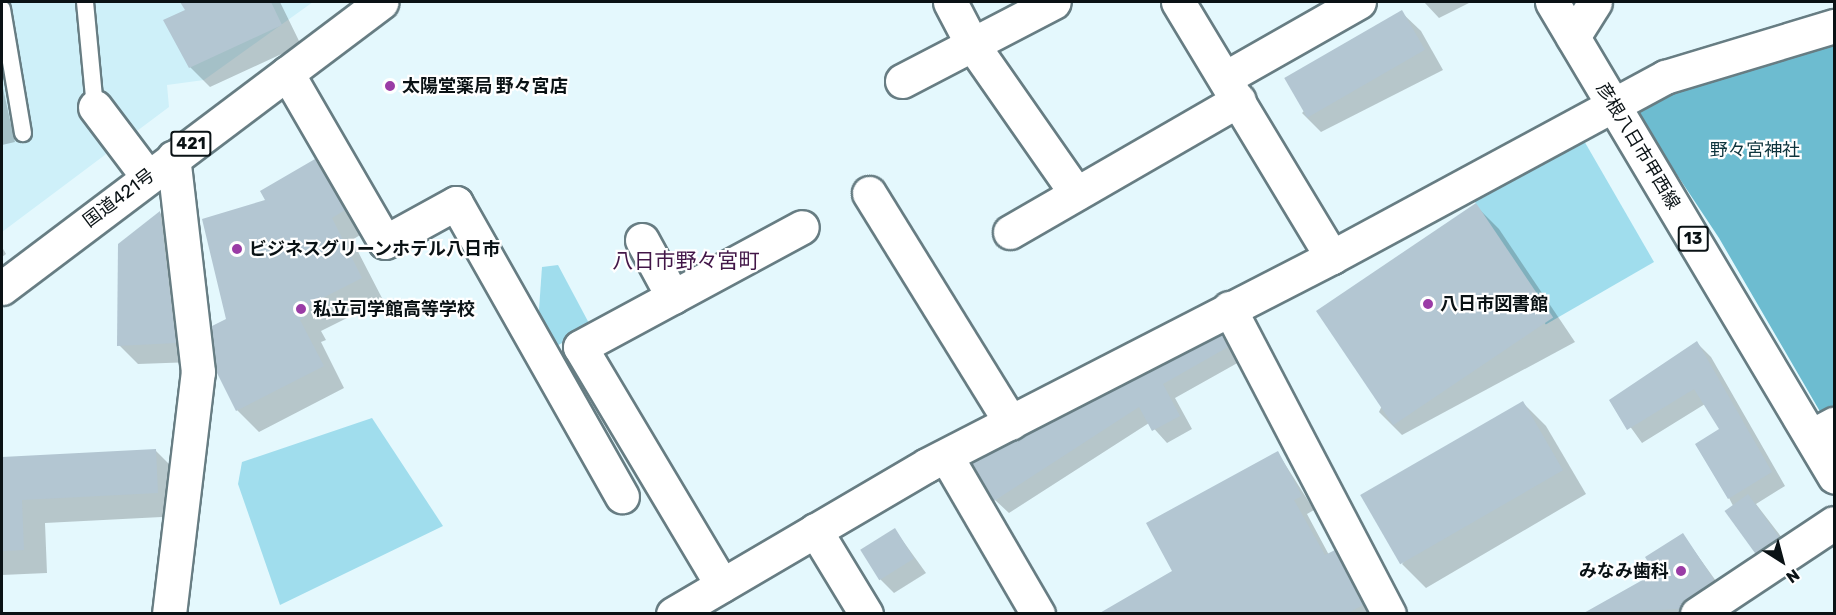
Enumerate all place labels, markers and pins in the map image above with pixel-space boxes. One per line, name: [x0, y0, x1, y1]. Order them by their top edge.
place label: 太陽堂薬局 野々宮店: [402, 75, 568, 97]
marker: 太陽堂薬局 野々宮店: [383, 79, 397, 93]
place label: ビジネスグリーンホテル八日市: [249, 238, 501, 260]
marker: ビジネスグリーンホテル八日市: [230, 242, 244, 256]
place label: 八日市図書館: [1440, 293, 1548, 315]
marker: 八日市図書館: [1421, 297, 1435, 311]
place label: 私立司学館高等学校: [313, 298, 475, 320]
marker: 私立司学館高等学校: [294, 302, 308, 316]
place label: みなみ歯科: [1579, 560, 1669, 582]
marker: みなみ歯科: [1674, 564, 1688, 578]

